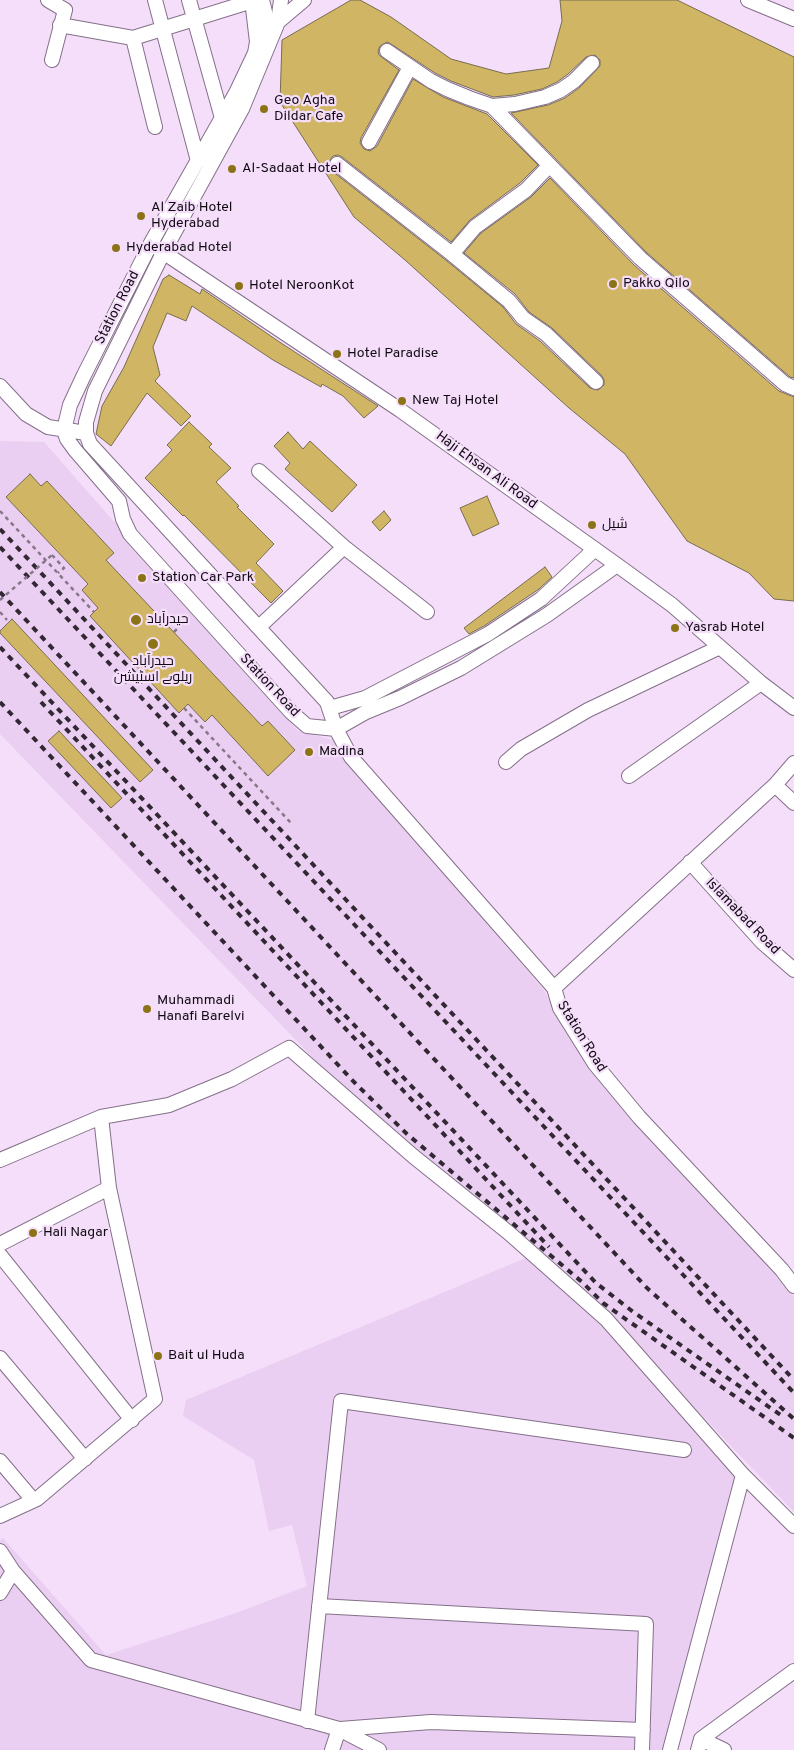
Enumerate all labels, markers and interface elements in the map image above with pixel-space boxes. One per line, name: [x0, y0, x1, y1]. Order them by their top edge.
place label: Geo Agha Dildar Cafe: [274, 93, 343, 125]
marker: Geo Agha Dildar Cafe: [258, 103, 270, 115]
place label: Al-Sadaat Hotel: [242, 161, 341, 177]
marker: Al-Sadaat Hotel: [226, 163, 238, 175]
place label: Al Zaib Hotel Hyderabad: [151, 200, 232, 232]
marker: Al Zaib Hotel Hyderabad: [135, 210, 147, 222]
place label: Hyderabad Hotel: [126, 240, 232, 256]
marker: Hyderabad Hotel: [110, 242, 122, 254]
street label: Station Road: [92, 268, 144, 348]
place label: Pakko Qilo: [623, 276, 690, 292]
place label: Hotel NeroonKot: [249, 278, 354, 294]
marker: Pakko Qilo: [607, 278, 619, 290]
marker: Hotel NeroonKot: [233, 280, 245, 292]
place label: Hotel Paradise: [347, 346, 438, 362]
marker: Hotel Paradise: [331, 348, 343, 360]
place label: New Taj Hotel: [412, 393, 498, 409]
marker: New Taj Hotel: [396, 395, 408, 407]
street label: Haji Ehsan Ali Road: [432, 429, 540, 513]
place label: شیل: [602, 517, 627, 533]
marker: شیل: [586, 519, 598, 531]
place label: Station Car Park: [152, 570, 254, 586]
marker: Station Car Park: [136, 572, 148, 584]
place label: حیدرآباد: [147, 612, 188, 628]
marker: حیدرآباد: [129, 613, 143, 627]
place label: Yasrab Hotel: [685, 620, 764, 636]
marker: Yasrab Hotel: [669, 622, 681, 634]
marker: حیدرآباد ریلوے اسٹیشن: [146, 637, 160, 651]
street label: Station Road: [235, 651, 303, 721]
place label: حیدرآباد ریلوے اسٹیشن: [114, 654, 192, 686]
place label: Madina: [319, 744, 364, 760]
marker: Madina: [303, 746, 315, 758]
street label: Islamabad Road: [701, 875, 783, 959]
place label: Muhammadi Hanafi Barelvi: [157, 993, 245, 1026]
street label: Station Road: [553, 998, 609, 1076]
marker: Muhammadi Hanafi Barelvi: [141, 1003, 153, 1015]
place label: Hali Nagar: [43, 1225, 108, 1241]
marker: Hali Nagar: [27, 1227, 39, 1239]
place label: Bait ul Huda: [168, 1348, 244, 1364]
marker: Bait ul Huda: [152, 1350, 164, 1362]

